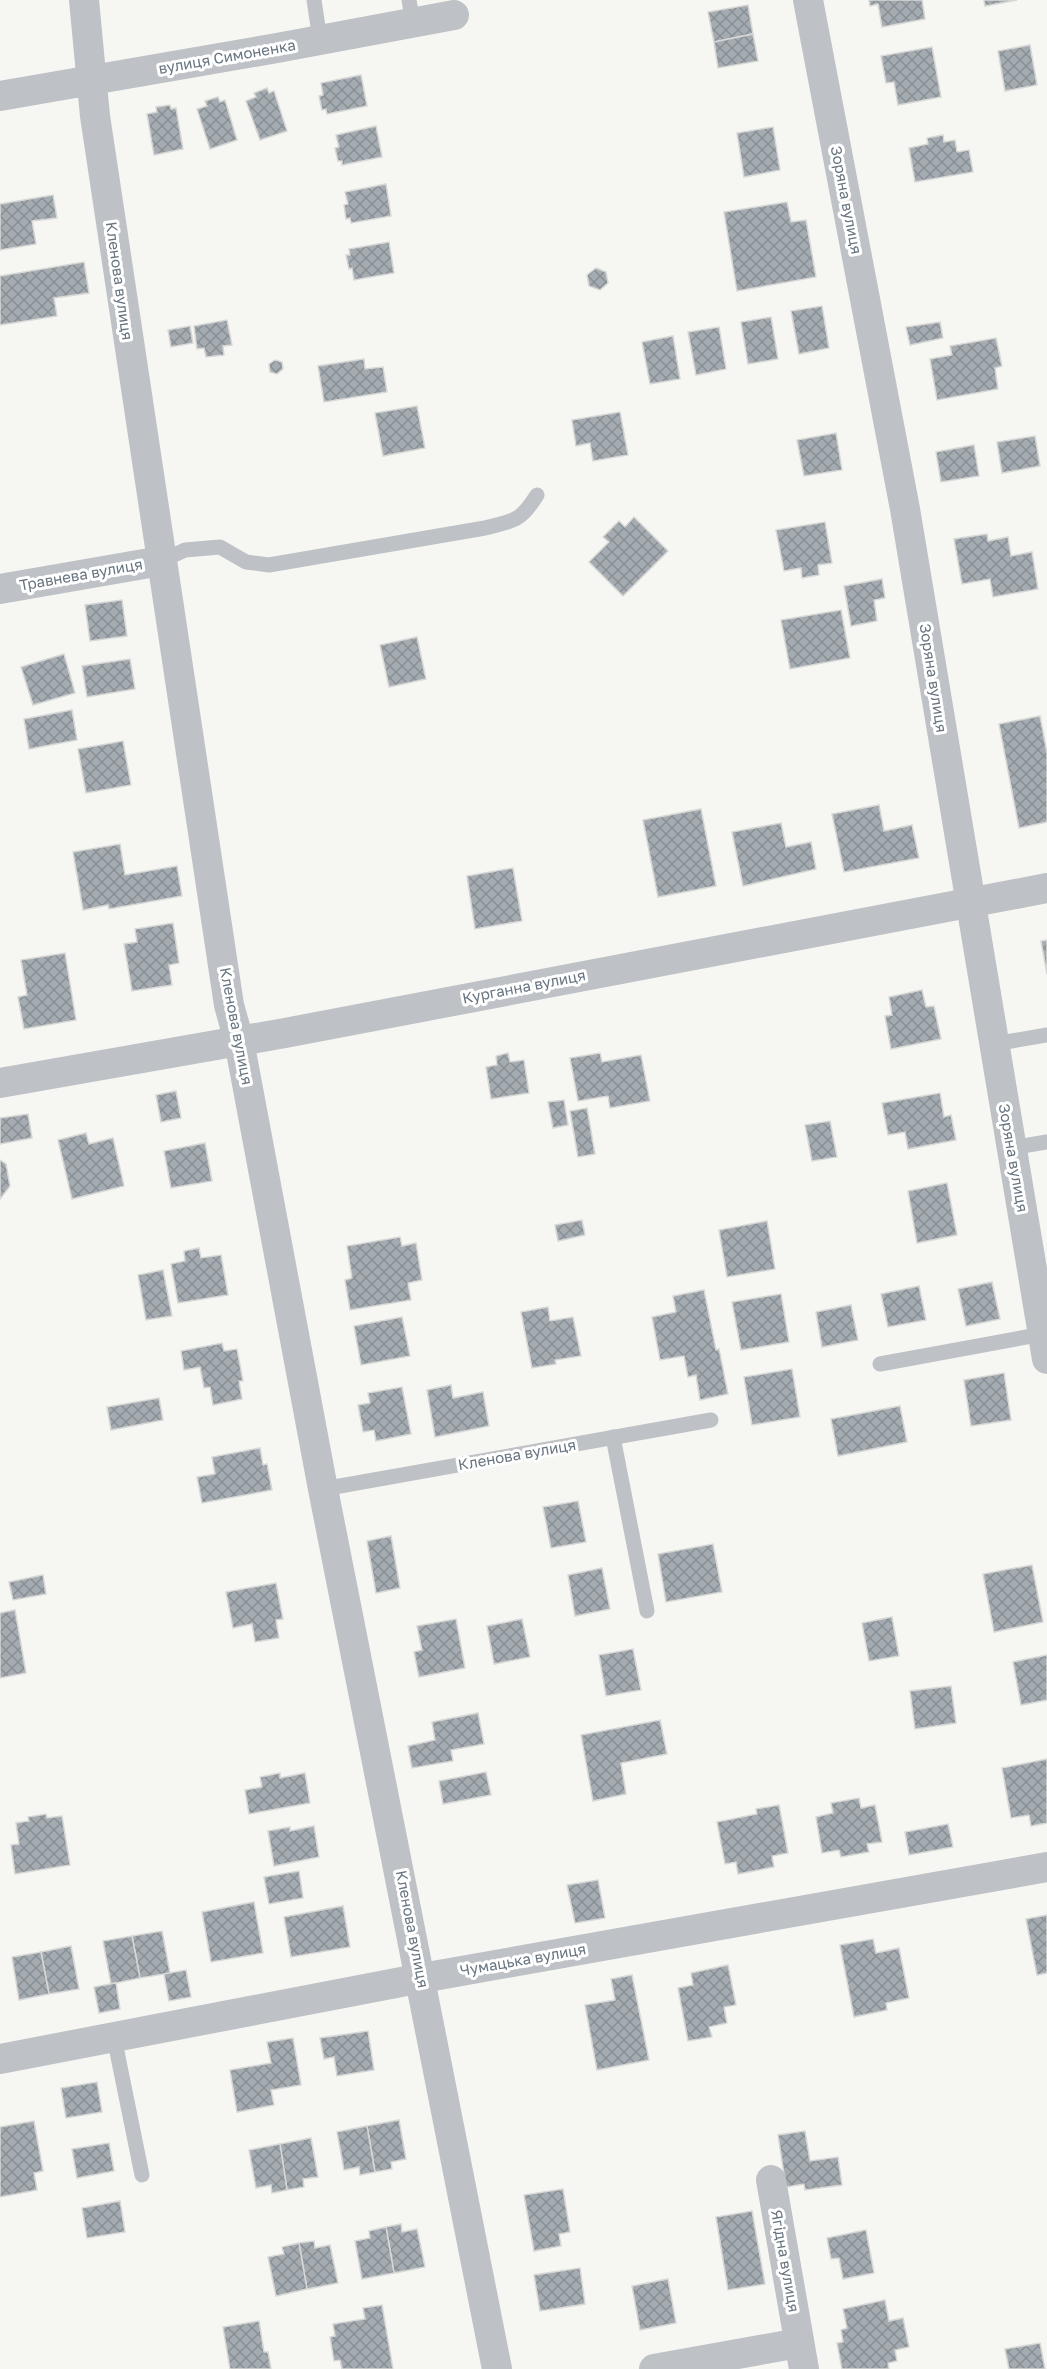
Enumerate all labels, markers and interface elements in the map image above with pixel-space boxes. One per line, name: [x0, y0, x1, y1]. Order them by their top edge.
street label: вулиця Симоненка: [157, 35, 297, 77]
street label: Зоряна вулиця: [828, 144, 866, 255]
street label: Кленова вулиця: [103, 221, 137, 341]
street label: Травнева вулиця: [18, 554, 144, 594]
street label: Зоряна вулиця: [916, 622, 951, 734]
street label: Курганна вулиця: [461, 965, 587, 1007]
street label: Кленова вулиця: [217, 966, 257, 1086]
street label: Зоряна вулиця: [996, 1102, 1032, 1214]
street label: Кленова вулиця: [457, 1435, 577, 1473]
street label: Кленова вулиця: [393, 1869, 433, 1989]
street label: Чумацька вулиця: [458, 1939, 587, 1979]
street label: Ягідна вулиця: [768, 2208, 804, 2314]

